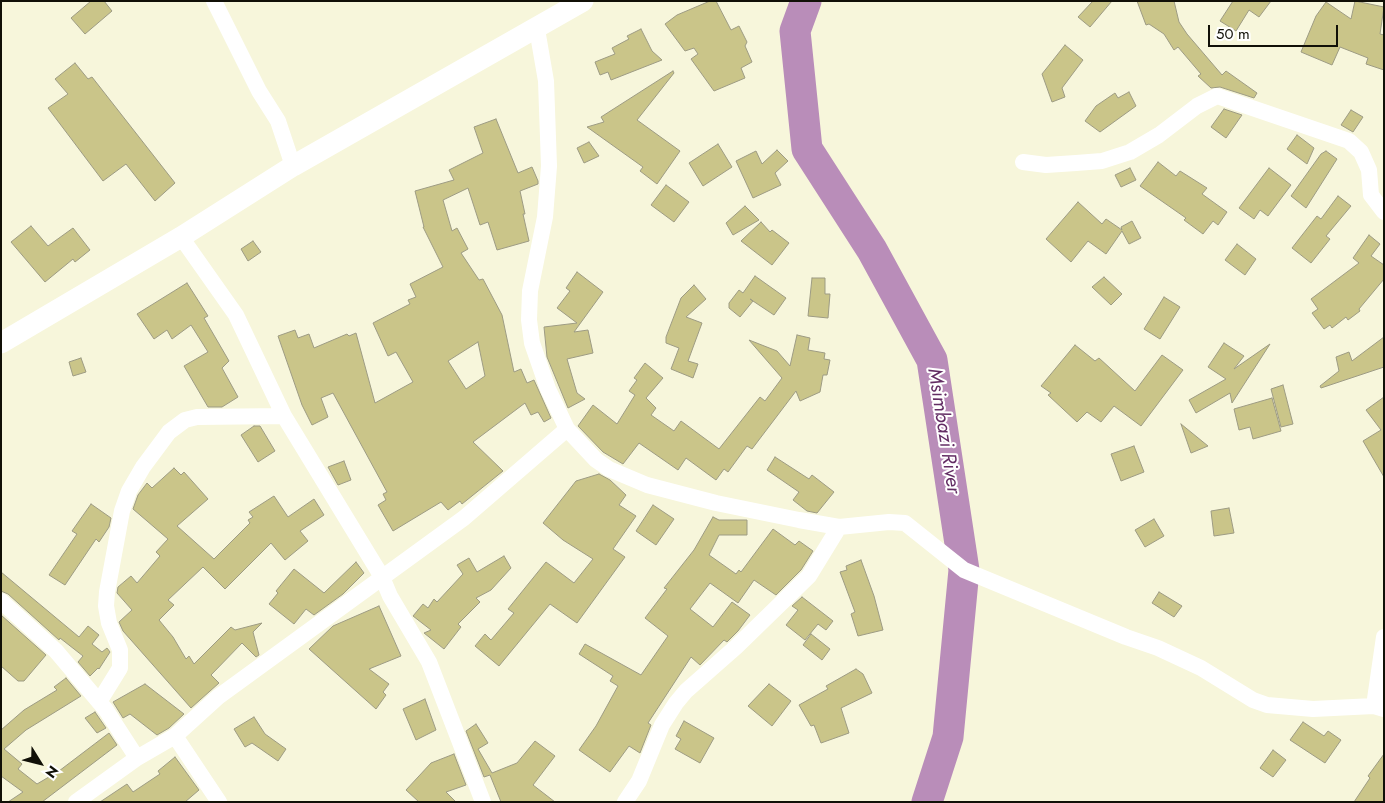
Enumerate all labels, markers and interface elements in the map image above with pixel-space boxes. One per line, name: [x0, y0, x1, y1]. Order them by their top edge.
scale bar: [1210, 15, 1340, 47]
text: 50 m: [1216, 23, 1250, 45]
water label: Msimbazi River: [921, 367, 965, 495]
north arrow: [15, 738, 65, 788]
text: N: [41, 761, 63, 782]

